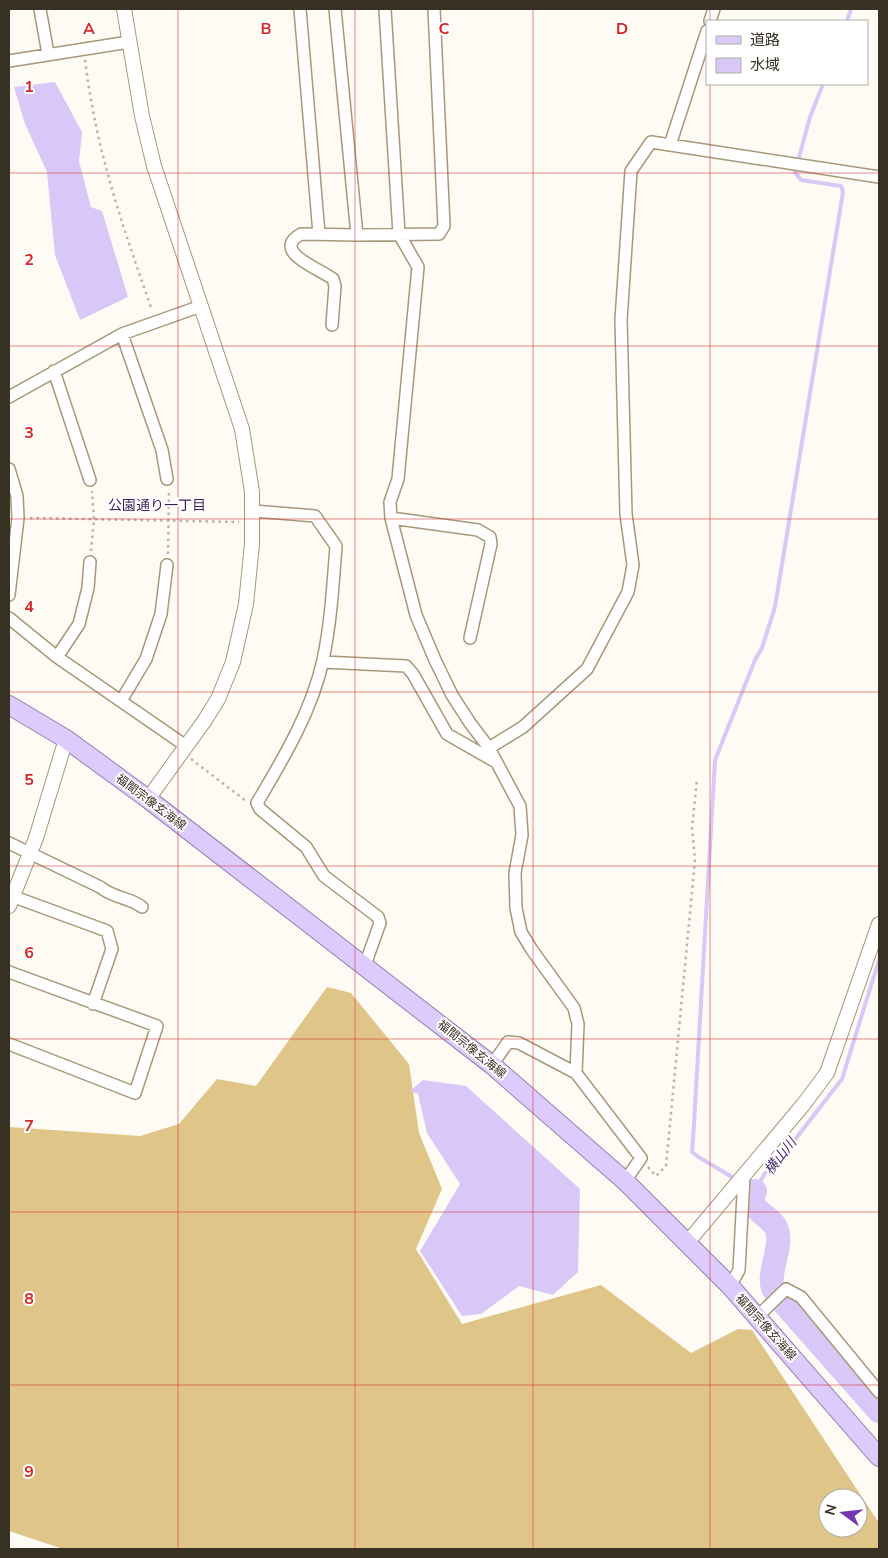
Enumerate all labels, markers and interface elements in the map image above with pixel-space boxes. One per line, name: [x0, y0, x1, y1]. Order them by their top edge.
text: A: [83, 18, 95, 40]
text: B: [260, 18, 272, 40]
text: C: [439, 18, 450, 40]
text: D: [616, 18, 628, 40]
legend: [706, 20, 868, 85]
text: 道路: [750, 30, 780, 50]
text: 水域: [750, 55, 780, 75]
text: 1: [24, 76, 34, 98]
text: 2: [24, 249, 34, 271]
text: 3: [24, 422, 34, 444]
district label: 公園通り一丁目: [108, 496, 206, 515]
text: 4: [24, 596, 34, 618]
text: 5: [24, 769, 34, 791]
street label: 福間宗像玄海線: [113, 770, 189, 834]
text: 6: [24, 942, 34, 964]
street label: 福間宗像玄海線: [434, 1016, 510, 1082]
text: 7: [24, 1115, 34, 1137]
water label: 横山川: [760, 1132, 802, 1179]
text: 8: [24, 1288, 34, 1310]
street label: 福間宗像玄海線: [732, 1290, 800, 1364]
text: 9: [24, 1461, 34, 1483]
north arrow: [818, 1488, 868, 1538]
text: N: [820, 1502, 841, 1517]

